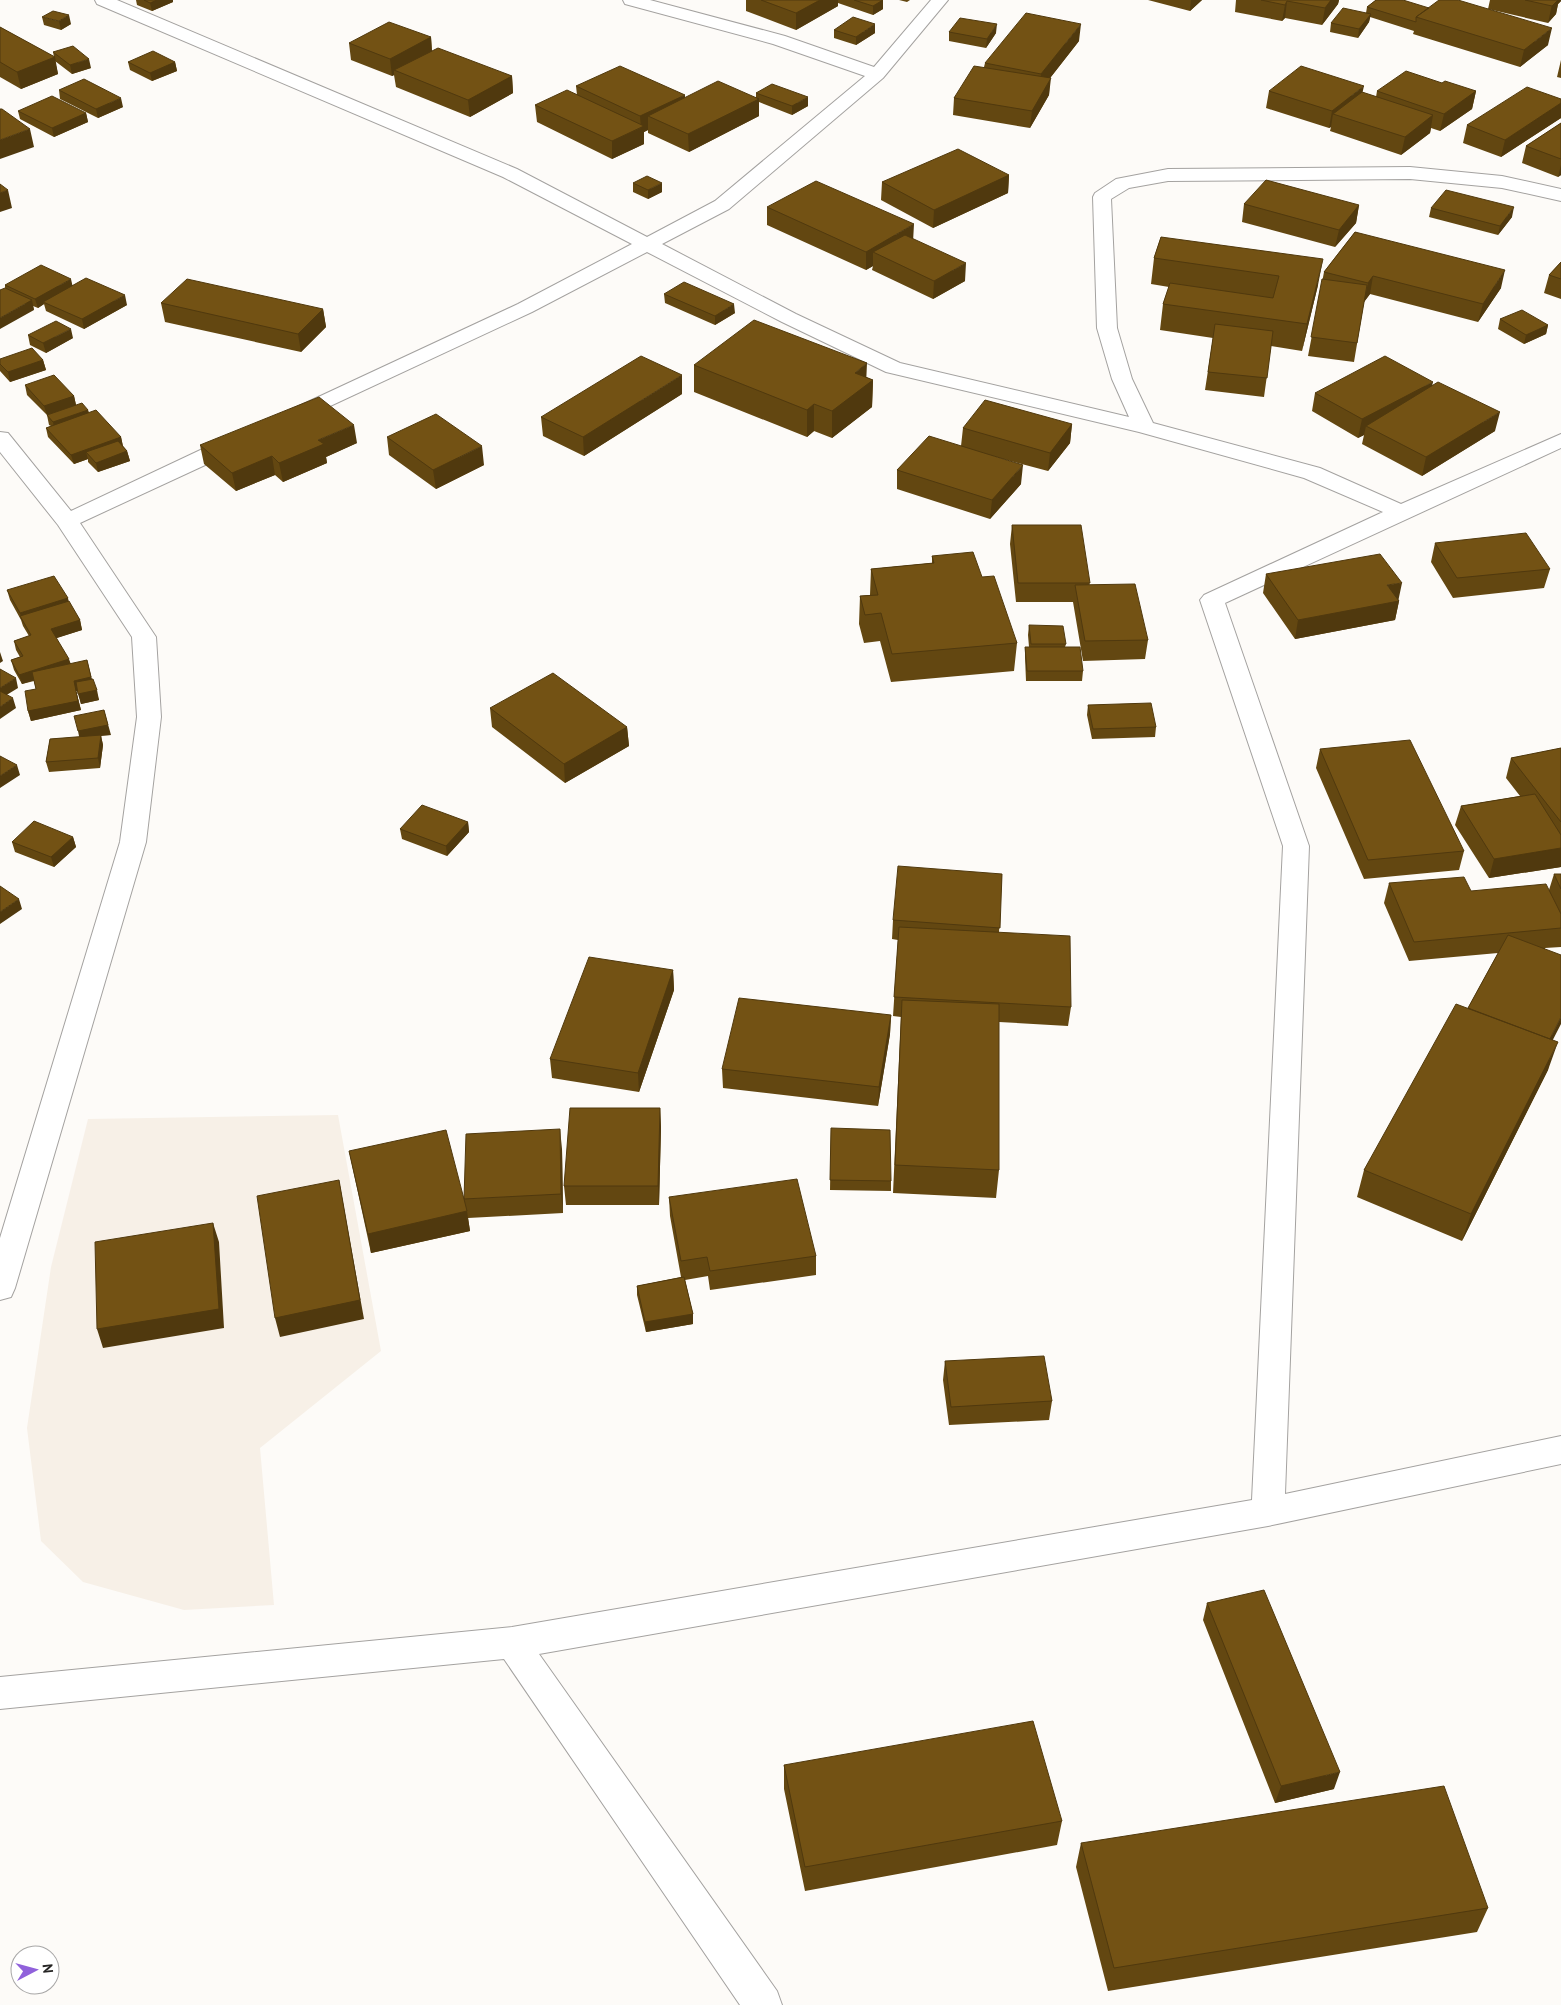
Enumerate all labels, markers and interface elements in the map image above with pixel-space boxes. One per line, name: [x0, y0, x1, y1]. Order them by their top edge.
north arrow: [10, 1945, 60, 1995]
text: N: [38, 1963, 57, 1974]

